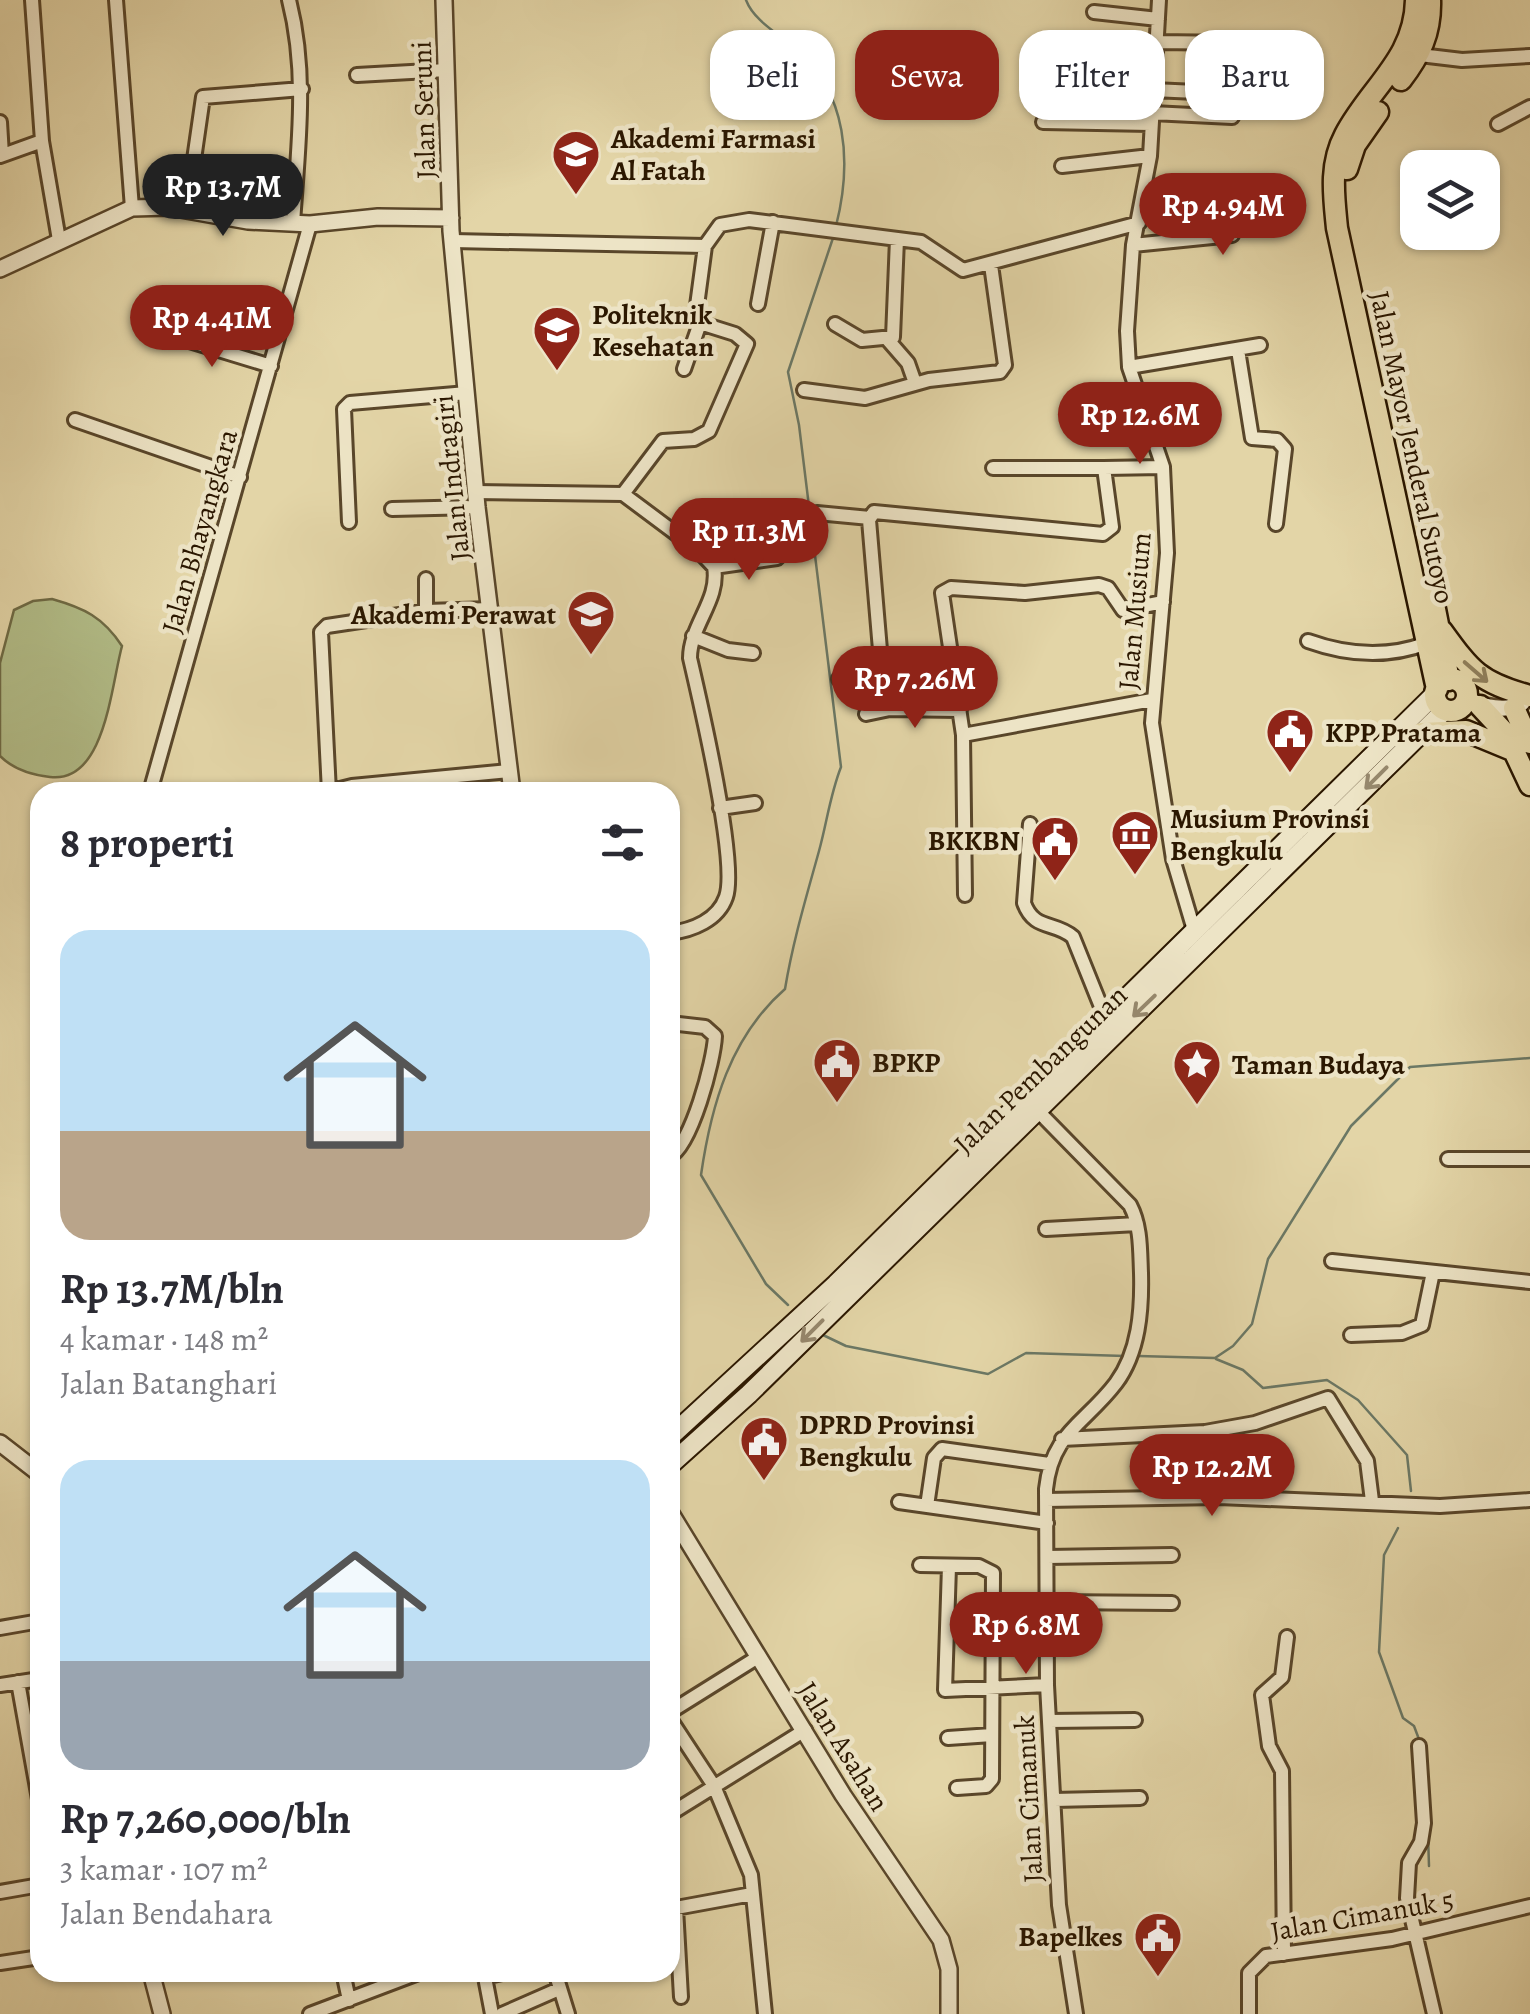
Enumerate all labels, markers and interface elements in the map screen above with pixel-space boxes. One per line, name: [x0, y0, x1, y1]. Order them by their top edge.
chip: Beli: [710, 30, 835, 120]
chip: Sewa: [855, 30, 999, 120]
chip: Filter: [1019, 30, 1165, 120]
chip: Baru: [1185, 30, 1324, 120]
street label: Jalan Seruni: [403, 40, 445, 180]
place label: Akademi Farmasi Al Fatah: [610, 120, 816, 190]
school or university icon: Akademi Farmasi Al Fatah: [550, 128, 602, 196]
map controls: [1400, 150, 1500, 250]
button: layers: [1400, 150, 1500, 250]
pin: Rp 13.7M: [120, 154, 326, 239]
text: Rp 13.7M: [164, 164, 282, 208]
pin: Rp 4.94M: [1120, 173, 1326, 258]
text: Rp 4.94M: [1161, 183, 1285, 227]
pin: Rp 4.41M: [109, 285, 315, 370]
street label: Jalan Mayor Jenderal Sutoyo: [1360, 288, 1464, 607]
text: Rp 4.41M: [152, 295, 272, 339]
place label: Politeknik Kesehatan: [592, 296, 714, 366]
school or university icon: Politeknik Kesehatan: [531, 304, 583, 372]
pin: Rp 12.6M: [1037, 382, 1243, 467]
text: Rp 12.6M: [1080, 392, 1200, 436]
street label: Jalan Indragiri: [424, 393, 480, 563]
street label: Jalan Bhayangkara: [153, 425, 247, 638]
pin: Rp 11.3M: [646, 498, 852, 583]
text: Rp 11.3M: [691, 508, 807, 552]
street label: Jalan Musium: [1109, 531, 1161, 691]
school or university icon: Akademi Perawat: [565, 588, 617, 656]
place label: Akademi Perawat: [350, 596, 556, 634]
pin: Rp 7.26M: [812, 646, 1018, 731]
text: Rp 7.26M: [854, 656, 976, 700]
one-way arrow: [1463, 660, 1488, 683]
public building icon: KPP Pratama: [1264, 706, 1316, 774]
place label: KPP Pratama: [1325, 714, 1482, 752]
one-way arrow: [1364, 766, 1388, 790]
place label: Musium Provinsi Bengkulu: [1170, 800, 1370, 870]
museum icon: Musium Provinsi Bengkulu: [1109, 808, 1161, 876]
text: 8 properti: [60, 814, 234, 871]
public building icon: BKKBN: [1029, 814, 1081, 882]
icon: filters: [595, 815, 650, 870]
place label: BKKBN: [928, 822, 1020, 860]
street label: Jalan Pembangunan: [946, 977, 1136, 1162]
one-way arrow: [1132, 994, 1156, 1018]
icon: home: [265, 995, 445, 1175]
public building icon: BPKP: [811, 1036, 863, 1104]
place icon: Taman Budaya: [1171, 1038, 1223, 1106]
place label: BPKP: [872, 1044, 940, 1082]
place label: Taman Budaya: [1232, 1046, 1406, 1084]
text: Rp 13.7M/bln: [60, 1260, 284, 1317]
text: 4 kamar · 148 m²: [60, 1317, 268, 1361]
one-way arrow: [800, 1319, 824, 1343]
text: Jalan Batanghari: [60, 1361, 277, 1405]
place label: DPRD Provinsi Bengkulu: [799, 1406, 975, 1476]
public building icon: DPRD Provinsi Bengkulu: [738, 1414, 790, 1482]
pin: Rp 12.2M: [1109, 1434, 1315, 1519]
text: Rp 12.2M: [1152, 1444, 1272, 1488]
icon: home: [265, 1525, 445, 1705]
pin: Rp 6.8M: [934, 1592, 1118, 1677]
text: Rp 6.8M: [972, 1602, 1080, 1646]
street label: Jalan Asahan: [788, 1674, 898, 1819]
street label: Jalan Cimanuk: [1006, 1714, 1052, 1884]
text: Rp 7,260,000/bln: [60, 1790, 351, 1847]
text: 3 kamar · 107 m²: [60, 1847, 268, 1891]
street label: Jalan Cimanuk 5: [1268, 1881, 1457, 1951]
text: Jalan Bendahara: [60, 1891, 273, 1935]
public building icon: Bapelkes: [1132, 1910, 1184, 1978]
place label: Bapelkes: [1018, 1918, 1123, 1956]

